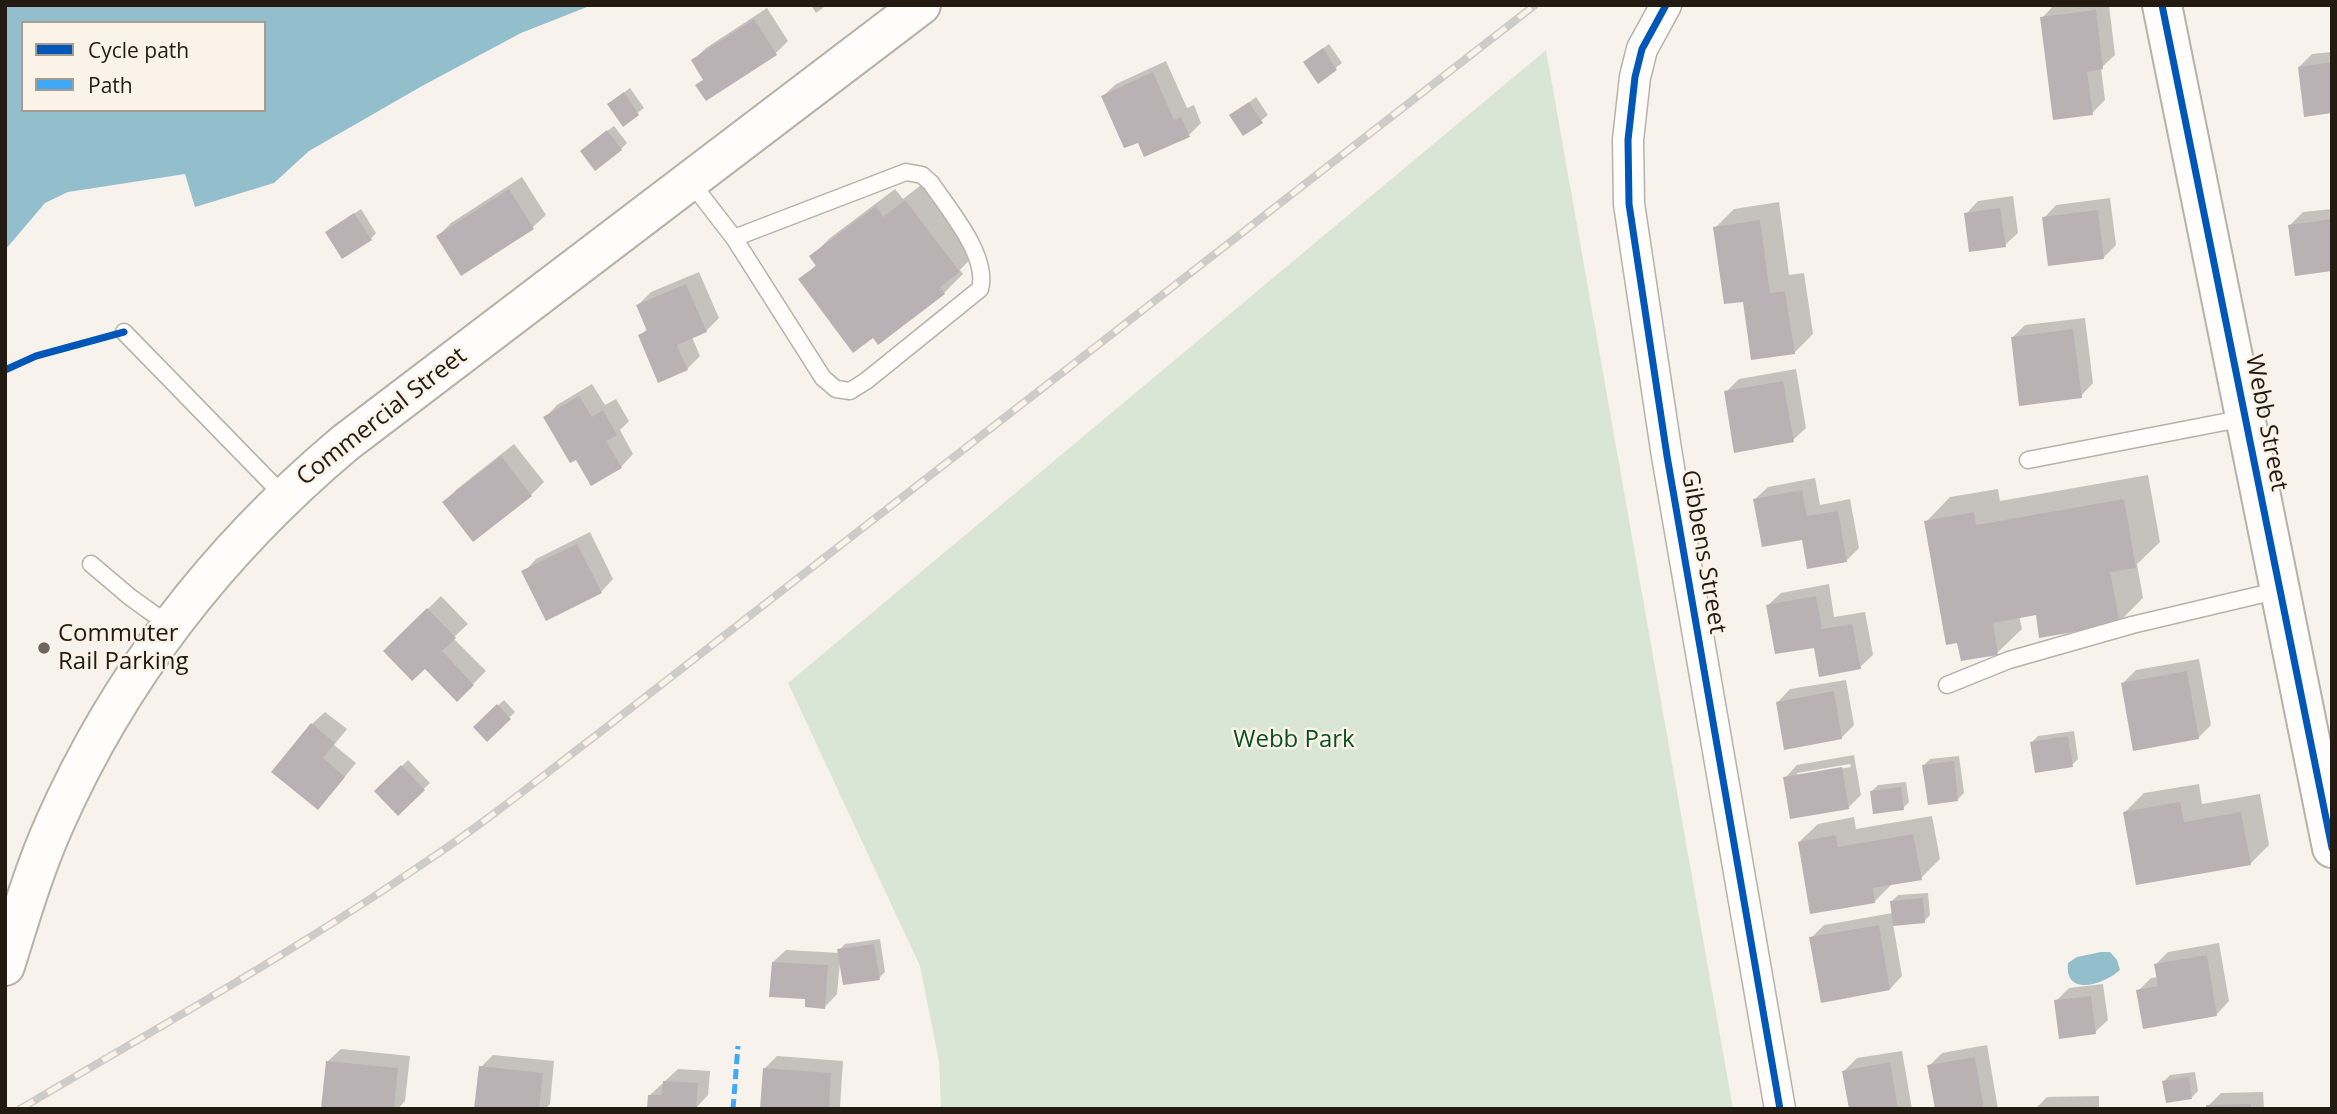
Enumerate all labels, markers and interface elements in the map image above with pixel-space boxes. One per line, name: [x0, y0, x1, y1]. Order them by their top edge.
legend: [21, 21, 266, 112]
text: Cycle path: [88, 36, 189, 64]
text: Path: [88, 71, 133, 99]
street label: Commercial Street: [291, 342, 473, 492]
street label: Webb Street: [2239, 352, 2293, 494]
street label: Gibbens Street: [1674, 468, 1732, 636]
place label: Commuter Rail Parking: [58, 620, 188, 676]
marker: Commuter Rail Parking: [36, 640, 52, 656]
park label: Webb Park: [1233, 726, 1355, 754]

